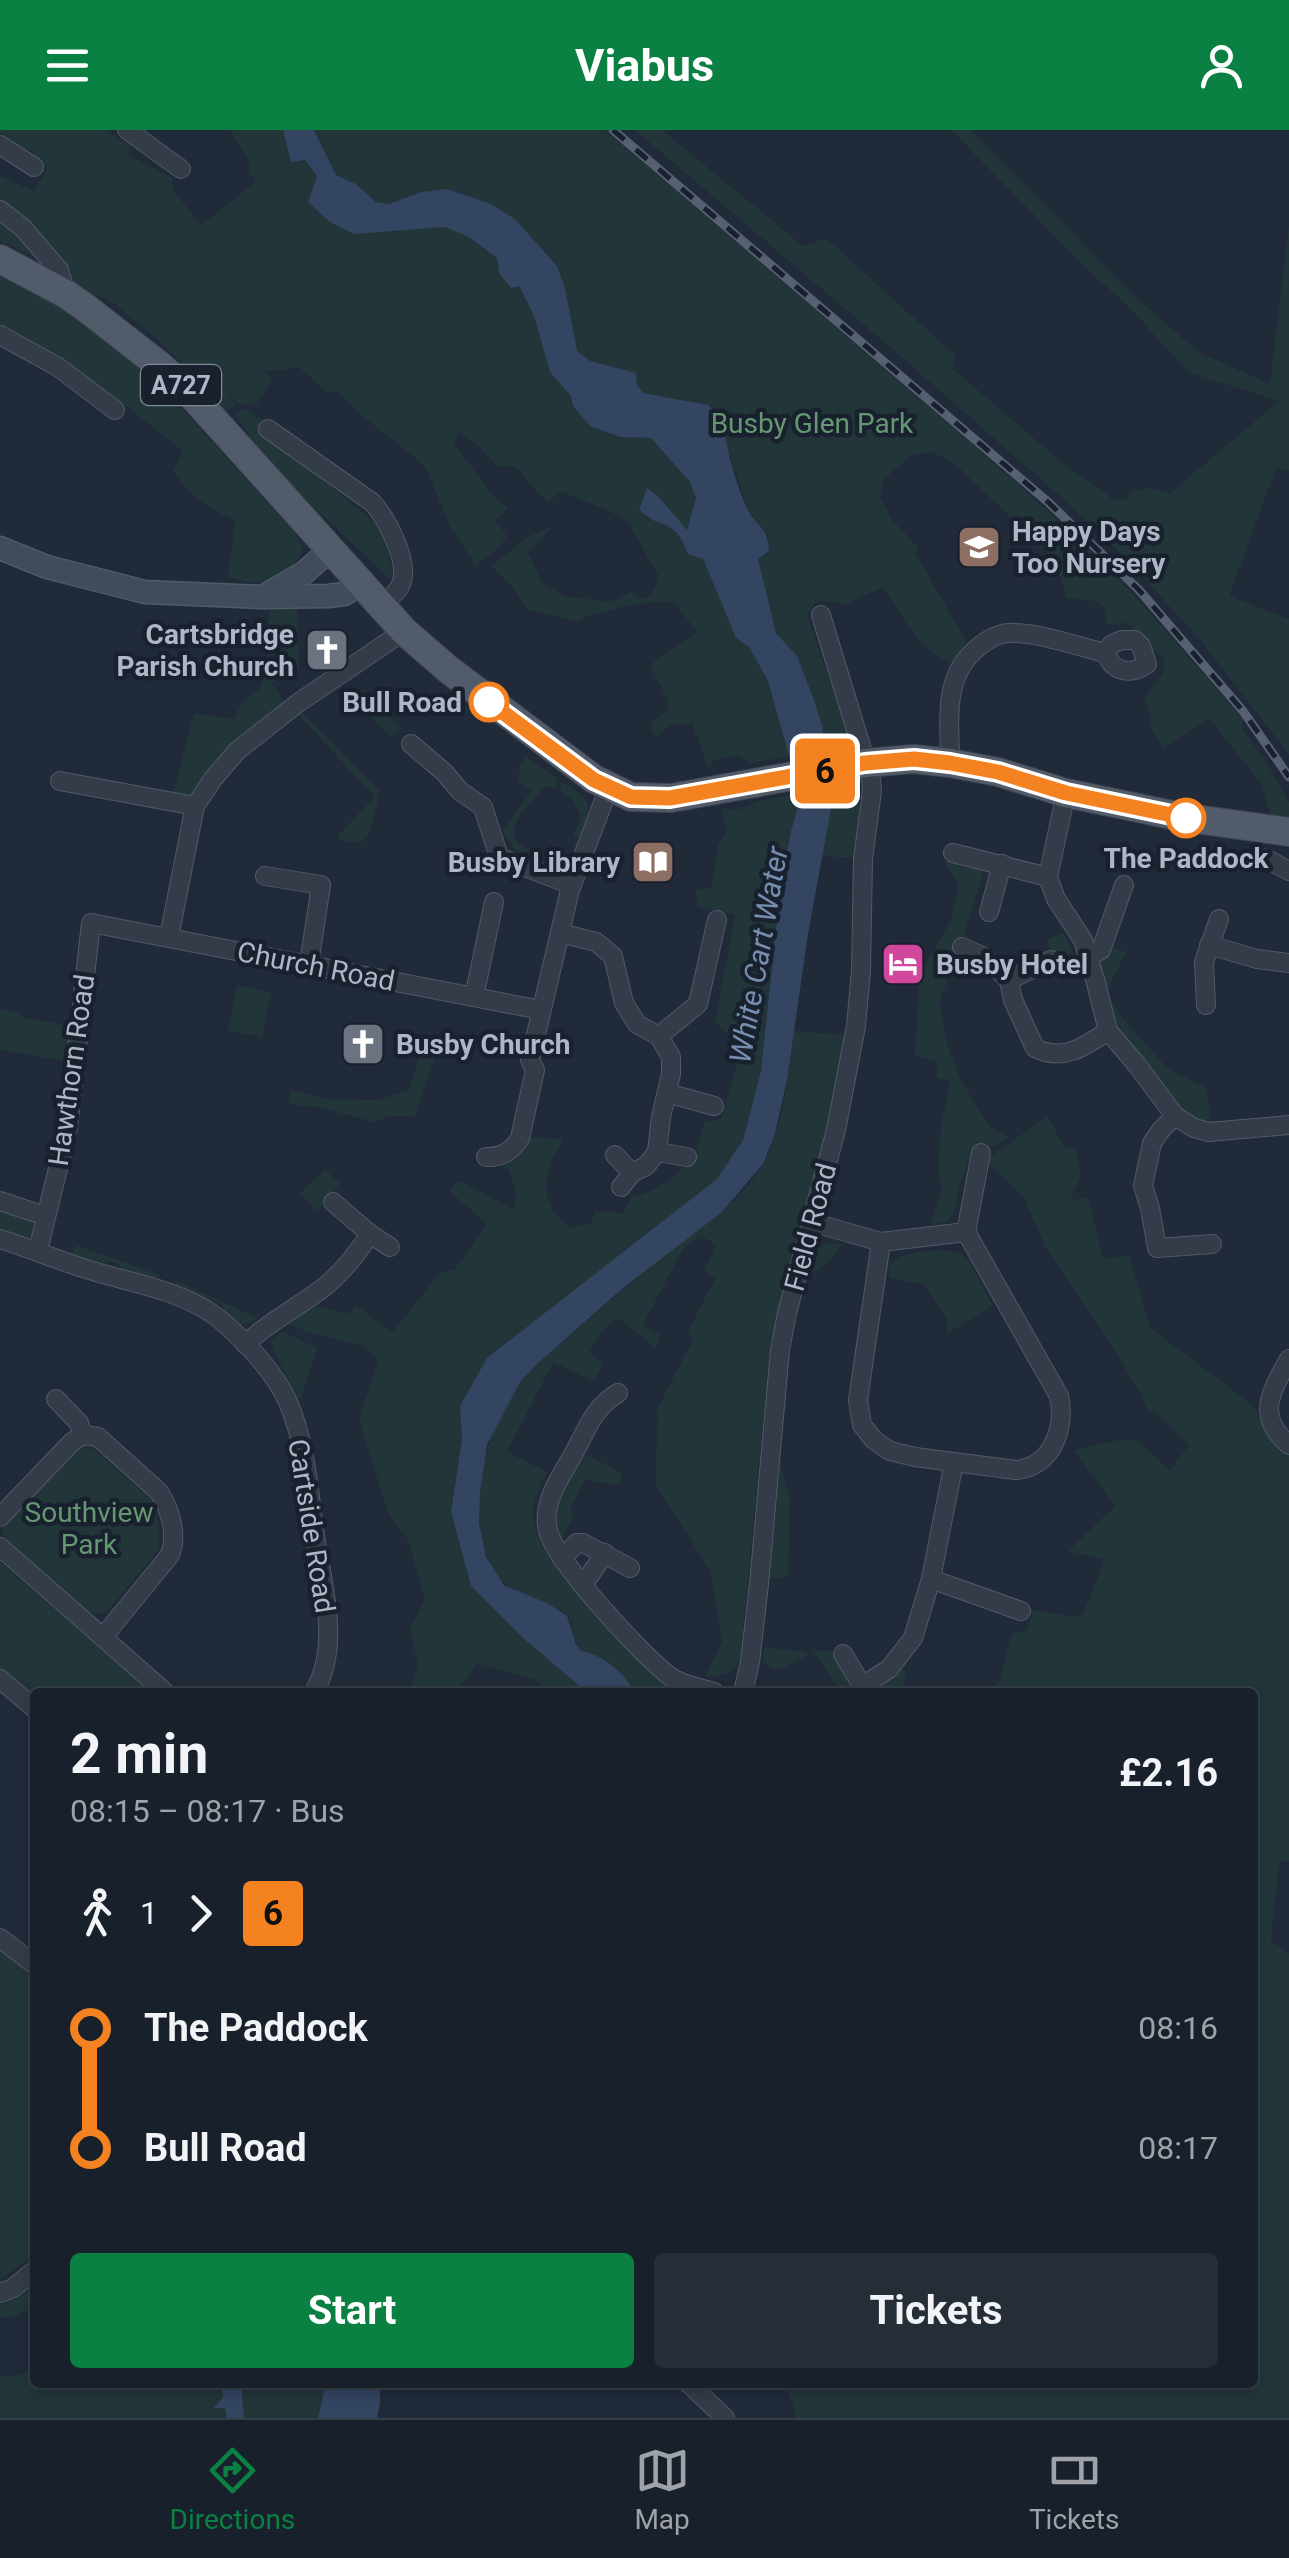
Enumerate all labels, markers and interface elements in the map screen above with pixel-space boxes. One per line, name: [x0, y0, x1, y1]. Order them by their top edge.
icon: menu: [40, 38, 95, 93]
icon: person: [1194, 38, 1249, 93]
text: Viabus: [575, 39, 714, 92]
road number: A727: [141, 365, 221, 405]
park label: Busby Glen Park: [711, 407, 914, 440]
place label: Happy Days Too Nursery: [1012, 515, 1166, 580]
school or university icon: Happy Days Too Nursery: [956, 524, 1002, 570]
place label: Cartsbridge Parish Church: [116, 618, 294, 683]
church icon: Cartsbridge Parish Church: [304, 627, 350, 673]
marker: Bull Road: [470, 683, 508, 721]
place label: Bull Road: [342, 686, 462, 719]
line badge: 6: [792, 738, 858, 804]
text: 6: [815, 751, 835, 792]
marker: The Paddock: [1167, 799, 1205, 837]
library icon: Busby Library: [630, 839, 676, 885]
place label: The Paddock: [1104, 842, 1269, 875]
water label: White Cart Water: [722, 843, 795, 1066]
place label: Busby Library: [448, 846, 621, 879]
street label: Church Road: [234, 935, 397, 998]
hotel icon: Busby Hotel: [880, 941, 926, 987]
place label: Busby Hotel: [936, 948, 1088, 981]
street label: Hawthorn Road: [42, 972, 101, 1168]
church icon: Busby Church: [340, 1021, 386, 1067]
place label: Busby Church: [396, 1028, 571, 1061]
street label: Field Road: [778, 1160, 843, 1295]
street label: Cartside Road: [281, 1437, 342, 1616]
park label: Southview Park: [25, 1496, 153, 1561]
text: 2 min: [70, 1722, 208, 1786]
text: £2.16: [1119, 1751, 1218, 1795]
text: 08:15 – 08:17 · Bus: [70, 1792, 345, 1830]
icon: walk: [70, 1886, 125, 1941]
icon: forward: [173, 1886, 228, 1941]
text: 6: [263, 1893, 283, 1934]
text: 1: [140, 1894, 158, 1932]
text: The Paddock: [144, 2006, 368, 2050]
text: 08:16: [1138, 2009, 1218, 2047]
text: Bull Road: [144, 2126, 307, 2170]
text: 08:17: [1138, 2129, 1218, 2167]
button: Start: [70, 2253, 634, 2368]
button: Tickets: [654, 2253, 1218, 2368]
tab: Directions: [170, 2443, 295, 2536]
tab: Map: [634, 2443, 690, 2536]
tab: Tickets: [1029, 2443, 1119, 2536]

